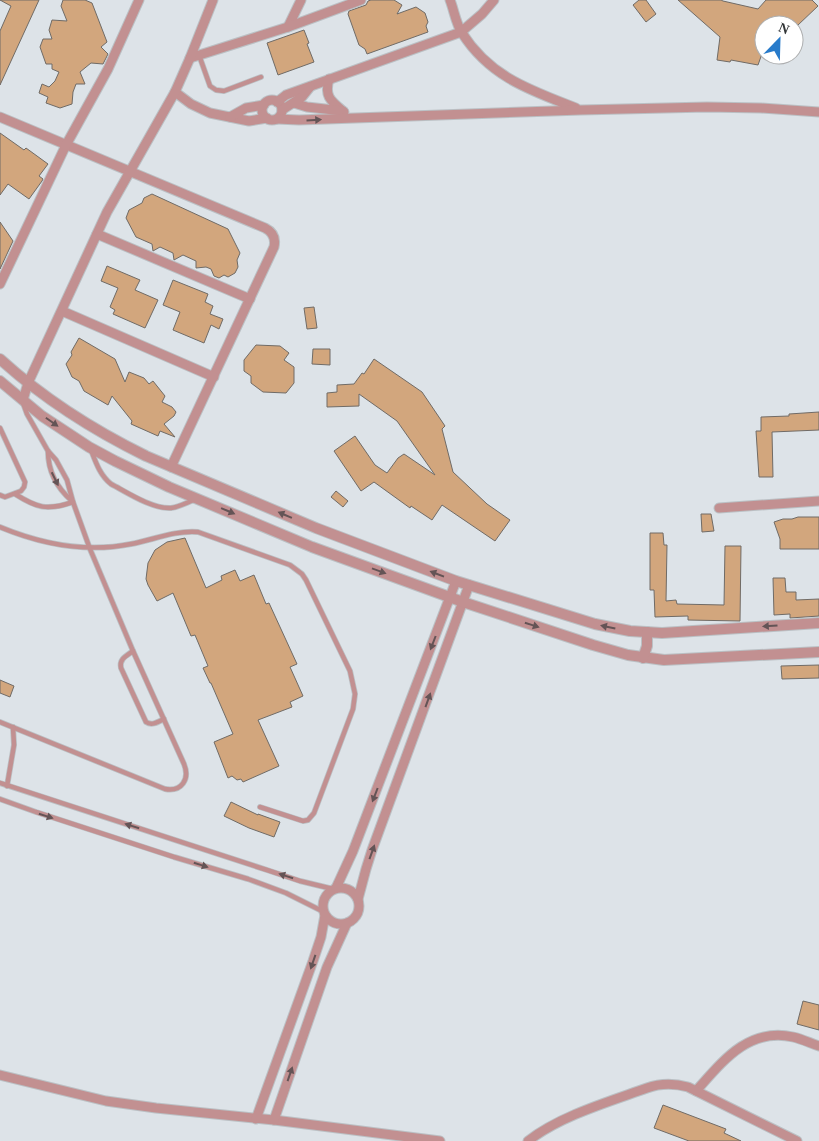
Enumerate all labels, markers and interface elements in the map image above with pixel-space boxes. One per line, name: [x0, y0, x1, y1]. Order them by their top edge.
north arrow: [754, 15, 804, 65]
text: N: [776, 20, 791, 37]
one-way arrow: [306, 115, 322, 123]
one-way arrow: [45, 417, 59, 427]
one-way arrow: [51, 472, 59, 486]
one-way arrow: [221, 508, 235, 516]
one-way arrow: [278, 510, 292, 518]
one-way arrow: [372, 567, 387, 575]
one-way arrow: [429, 570, 444, 577]
one-way arrow: [525, 621, 540, 629]
one-way arrow: [601, 623, 616, 631]
one-way arrow: [762, 623, 778, 631]
one-way arrow: [429, 636, 437, 651]
one-way arrow: [425, 692, 432, 707]
one-way arrow: [371, 788, 379, 803]
one-way arrow: [39, 812, 54, 820]
one-way arrow: [124, 822, 139, 830]
one-way arrow: [368, 844, 376, 859]
one-way arrow: [193, 861, 208, 869]
one-way arrow: [279, 872, 294, 880]
one-way arrow: [309, 954, 316, 969]
one-way arrow: [287, 1066, 294, 1081]

